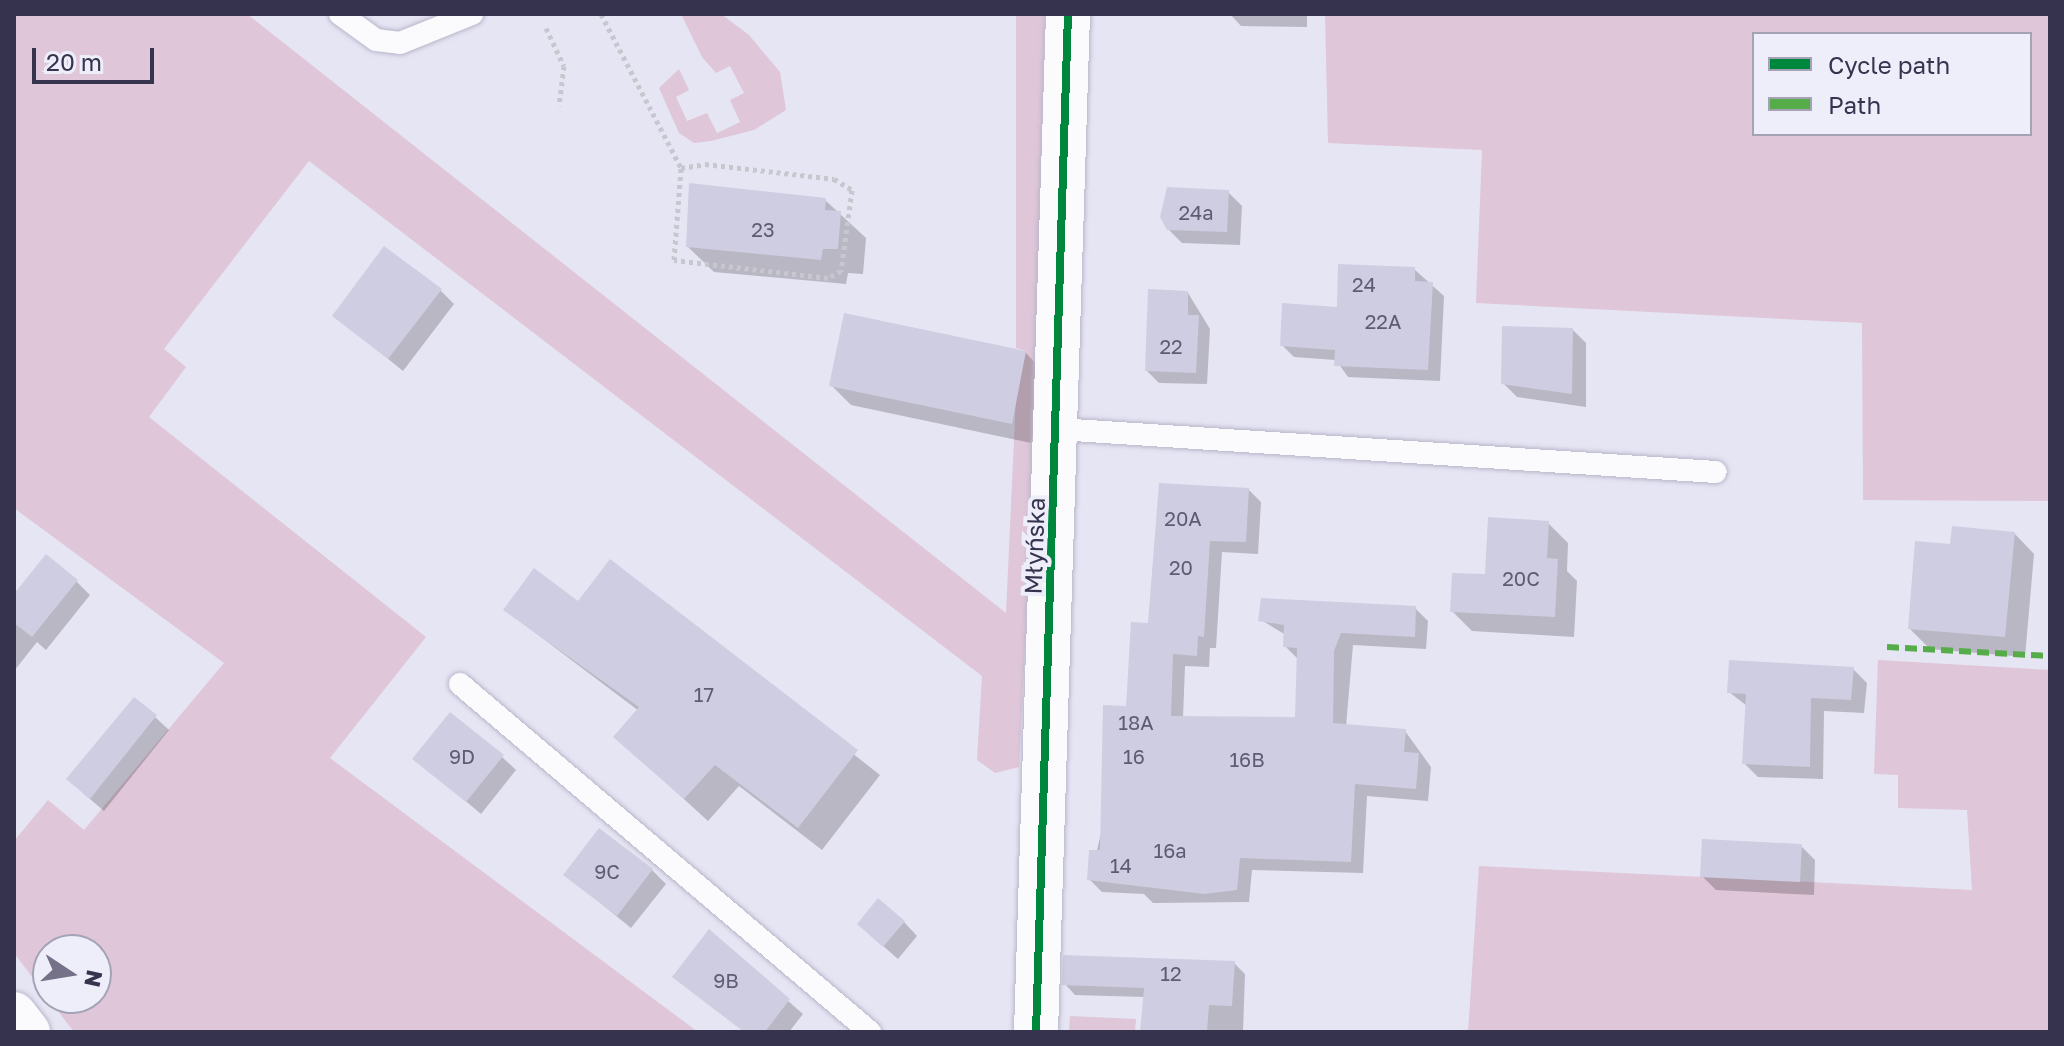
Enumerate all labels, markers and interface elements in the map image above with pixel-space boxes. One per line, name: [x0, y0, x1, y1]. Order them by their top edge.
scale bar: [36, 32, 158, 82]
legend: [1752, 32, 2032, 136]
text: 20 m: [46, 47, 102, 76]
text: Cycle path: [1828, 50, 1950, 79]
text: Path: [1828, 90, 1881, 119]
house number: 24a: [1178, 200, 1214, 224]
house number: 23: [751, 217, 775, 241]
house number: 24: [1352, 272, 1376, 296]
house number: 22A: [1365, 309, 1401, 333]
house number: 22: [1159, 334, 1183, 358]
street label: Młyńska: [1018, 497, 1050, 595]
house number: 20A: [1164, 506, 1202, 530]
house number: 20: [1169, 555, 1193, 579]
house number: 20C: [1502, 566, 1540, 590]
house number: 17: [694, 682, 714, 706]
house number: 18A: [1118, 710, 1154, 734]
house number: 9D: [449, 744, 475, 768]
house number: 16: [1123, 744, 1145, 768]
house number: 16B: [1229, 747, 1265, 771]
house number: 16a: [1153, 838, 1187, 862]
house number: 14: [1110, 853, 1132, 877]
house number: 9C: [594, 859, 620, 883]
north arrow: [32, 934, 112, 1014]
house number: 12: [1160, 961, 1182, 985]
text: N: [79, 968, 109, 990]
house number: 9B: [713, 968, 739, 992]

